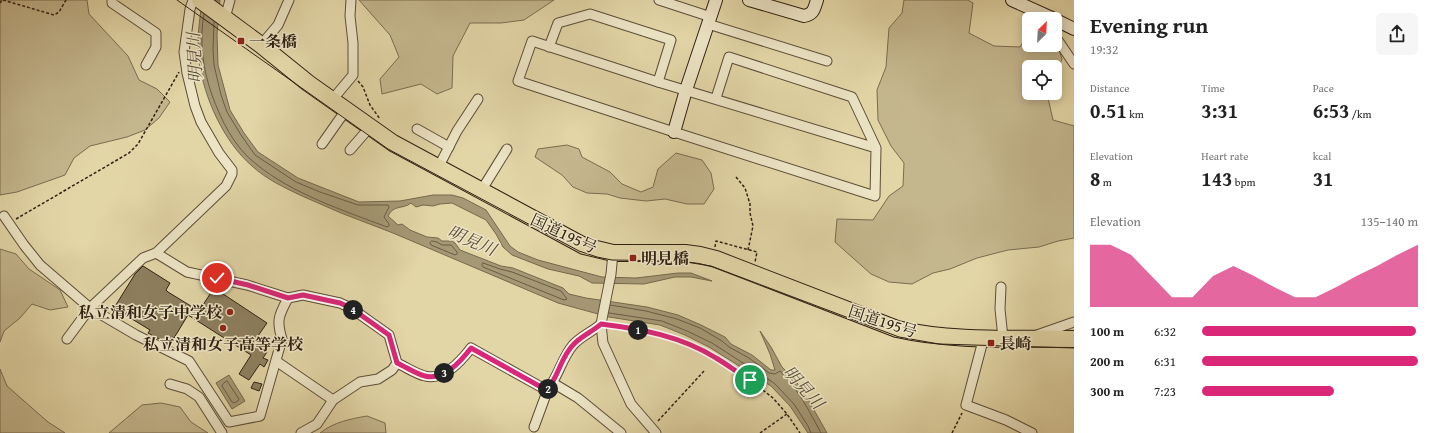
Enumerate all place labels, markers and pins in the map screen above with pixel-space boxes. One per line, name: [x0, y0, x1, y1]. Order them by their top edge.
place label: 一条橋: [249, 29, 297, 53]
marker: 一条橋: [236, 36, 246, 46]
place label: 明見橋: [641, 246, 689, 270]
marker: 明見橋: [628, 253, 638, 263]
pin: [200, 261, 234, 295]
place label: 私立清和女子中学校: [78, 300, 223, 324]
pin: 4: [343, 300, 363, 320]
marker: 私立清和女子中学校: [225, 307, 235, 317]
pin: 1: [628, 320, 648, 340]
marker: 私立清和女子高等学校: [218, 323, 228, 333]
place label: 長崎: [999, 331, 1032, 355]
place label: 私立清和女子高等学校: [143, 332, 304, 356]
marker: 長崎: [986, 338, 996, 348]
pin: 3: [434, 363, 454, 383]
pin: [733, 363, 767, 397]
pin: 2: [538, 379, 558, 399]

